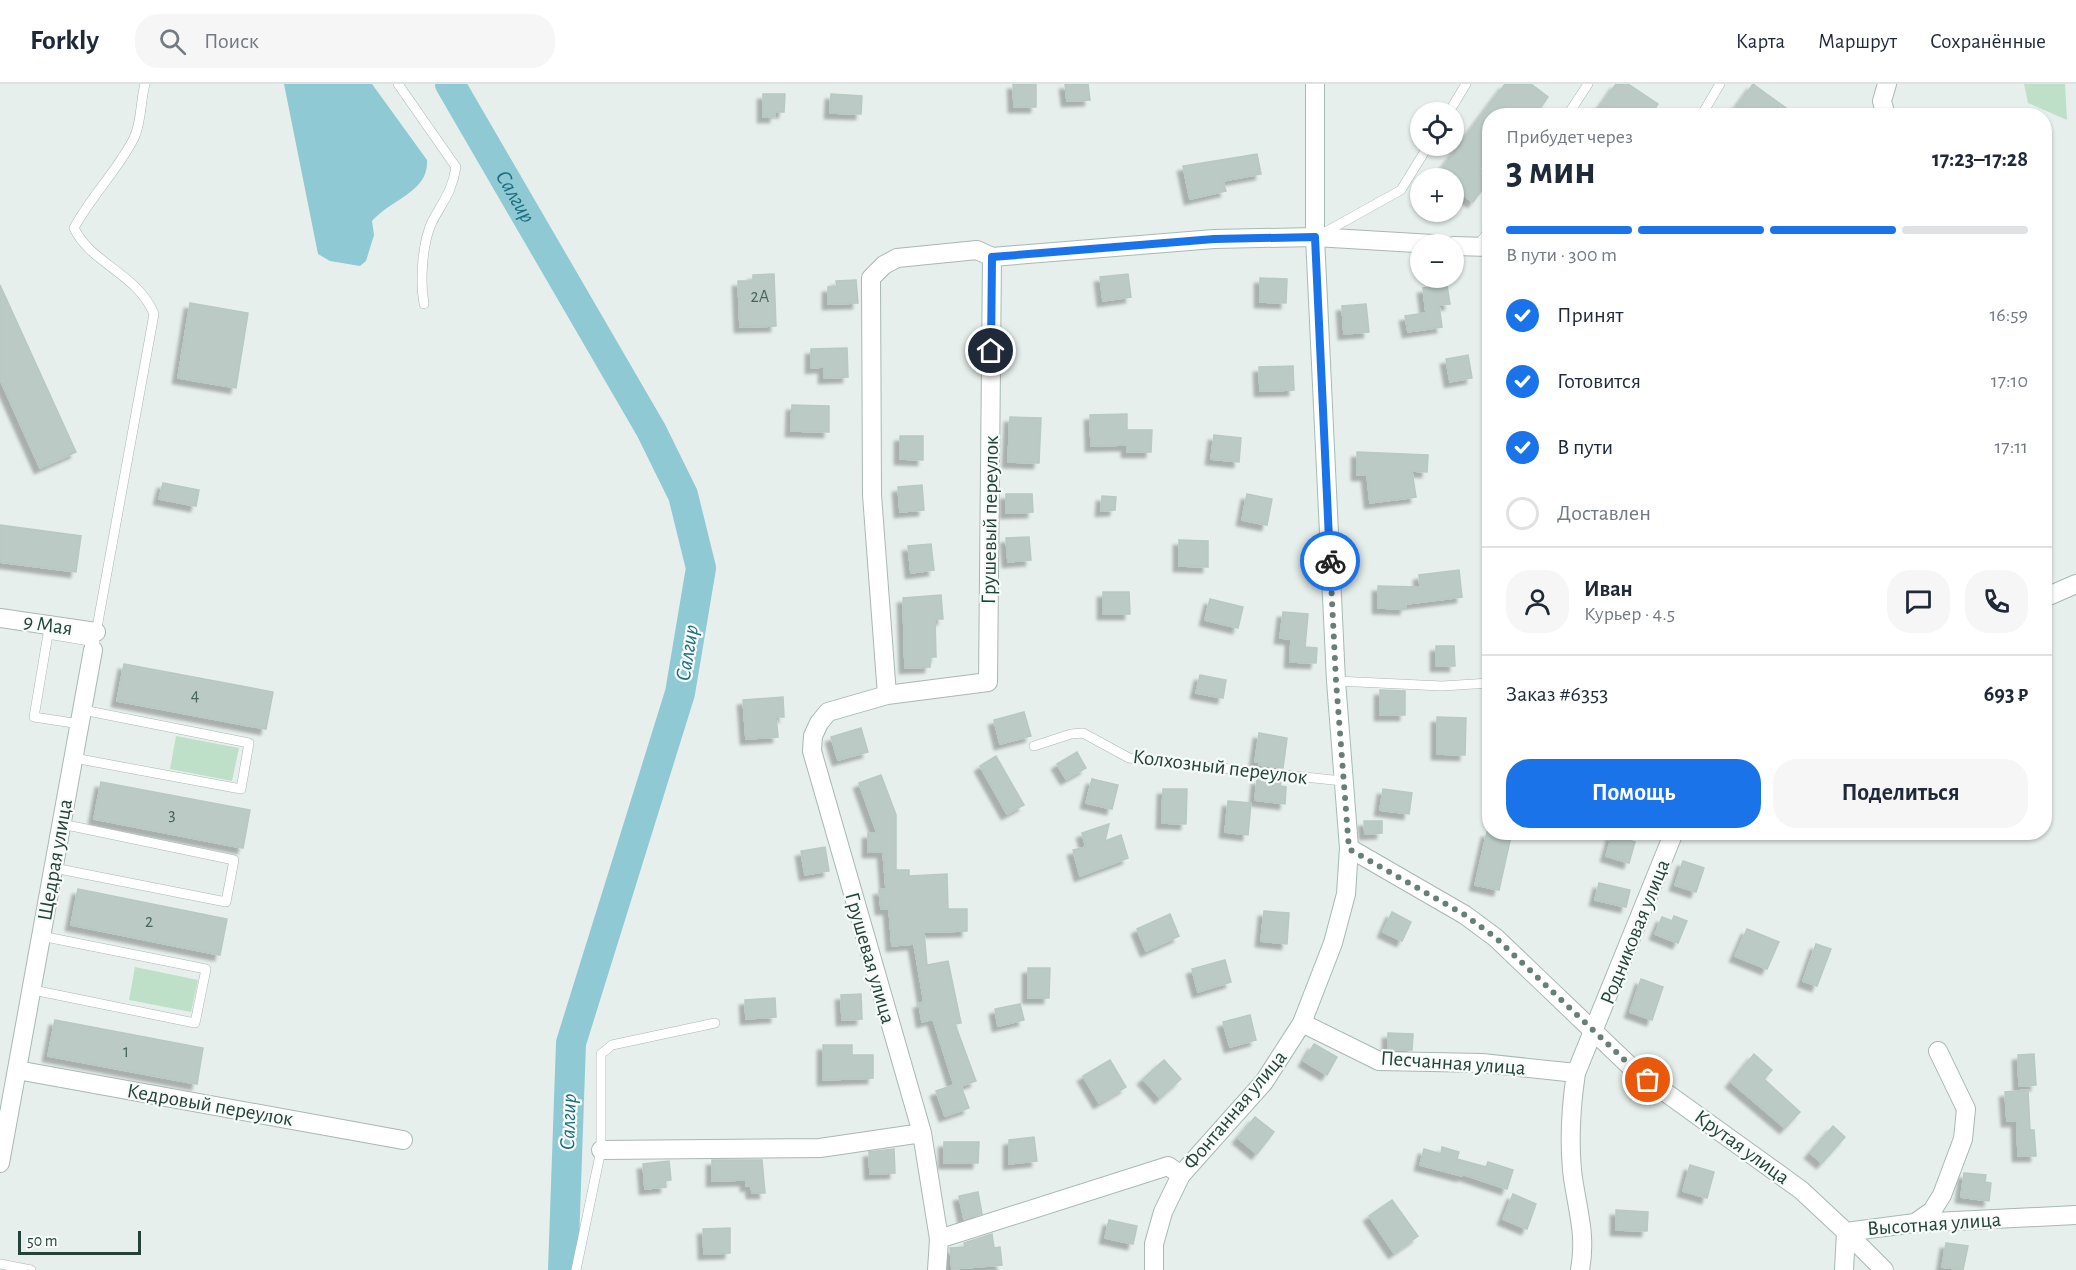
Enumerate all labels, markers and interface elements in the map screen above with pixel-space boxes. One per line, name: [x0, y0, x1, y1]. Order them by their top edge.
search box: [135, 14, 555, 68]
icon: search: [156, 25, 189, 58]
text: Forkly: [30, 27, 99, 55]
text: Поиск: [204, 30, 259, 52]
text: Карта: [1736, 31, 1785, 52]
text: Маршрут: [1818, 31, 1897, 52]
text: Сохранённые: [1930, 31, 2046, 52]
map controls: [1410, 102, 1464, 288]
button: locate: [1410, 102, 1464, 156]
text: Прибудет через: [1506, 127, 1633, 147]
text: 17:23–17:28: [1932, 148, 2028, 170]
text: 3 мин: [1506, 152, 1596, 191]
water label: Салгир: [492, 166, 539, 227]
button: +: [1410, 168, 1464, 222]
button: −: [1410, 234, 1464, 288]
text: В пути · 300 m: [1506, 245, 1617, 265]
house number: 2А: [751, 288, 770, 306]
icon: check: [1506, 299, 1539, 332]
text: Принят: [1557, 304, 1623, 326]
text: 16:59: [1989, 305, 2028, 325]
pin: [965, 325, 1016, 376]
icon: home: [974, 334, 1007, 367]
icon: check: [1506, 365, 1539, 398]
text: Готовится: [1557, 370, 1641, 392]
text: 17:10: [1991, 371, 2028, 391]
icon: check: [1506, 431, 1539, 464]
street label: Грушевый переулок: [978, 435, 1002, 605]
text: В пути: [1557, 436, 1613, 458]
text: 17:11: [1994, 437, 2028, 457]
text: Доставлен: [1557, 502, 1651, 524]
courier: [1300, 531, 1360, 591]
icon: bike: [1314, 545, 1347, 578]
button: person: [1506, 570, 1569, 633]
button: chat: [1887, 570, 1950, 633]
button: phone: [1965, 570, 2028, 633]
text: Иван: [1584, 578, 1633, 600]
text: Курьер · 4.5: [1584, 604, 1675, 624]
street label: 9 Мая: [22, 611, 74, 639]
water label: Салгир: [672, 623, 703, 683]
text: Заказ #6353: [1506, 683, 1608, 705]
text: 693 ₽: [1984, 683, 2028, 705]
house number: 4: [191, 687, 200, 705]
street label: Колхозный переулок: [1131, 746, 1309, 788]
button: Помощь: [1506, 759, 1761, 828]
button: Поделиться: [1773, 759, 2028, 828]
street label: Щедрая улица: [34, 797, 76, 923]
house number: 3: [168, 806, 176, 824]
street label: Родниковая улица: [1596, 856, 1674, 1007]
street label: Грушевая улица: [841, 890, 899, 1026]
house number: 2: [145, 913, 153, 931]
house number: 1: [123, 1043, 129, 1061]
street label: Фонтанная улица: [1179, 1046, 1291, 1174]
street label: Песчанная улица: [1380, 1047, 1527, 1079]
pin: [1622, 1054, 1673, 1105]
icon: bag: [1631, 1063, 1664, 1096]
street label: Кедровый переулок: [125, 1080, 295, 1130]
water label: Салгир: [556, 1093, 581, 1151]
street label: Крутая улица: [1691, 1106, 1794, 1188]
street label: Высотная улица: [1866, 1209, 2002, 1239]
scale bar: [18, 1228, 141, 1256]
text: 50 m: [27, 1233, 58, 1249]

